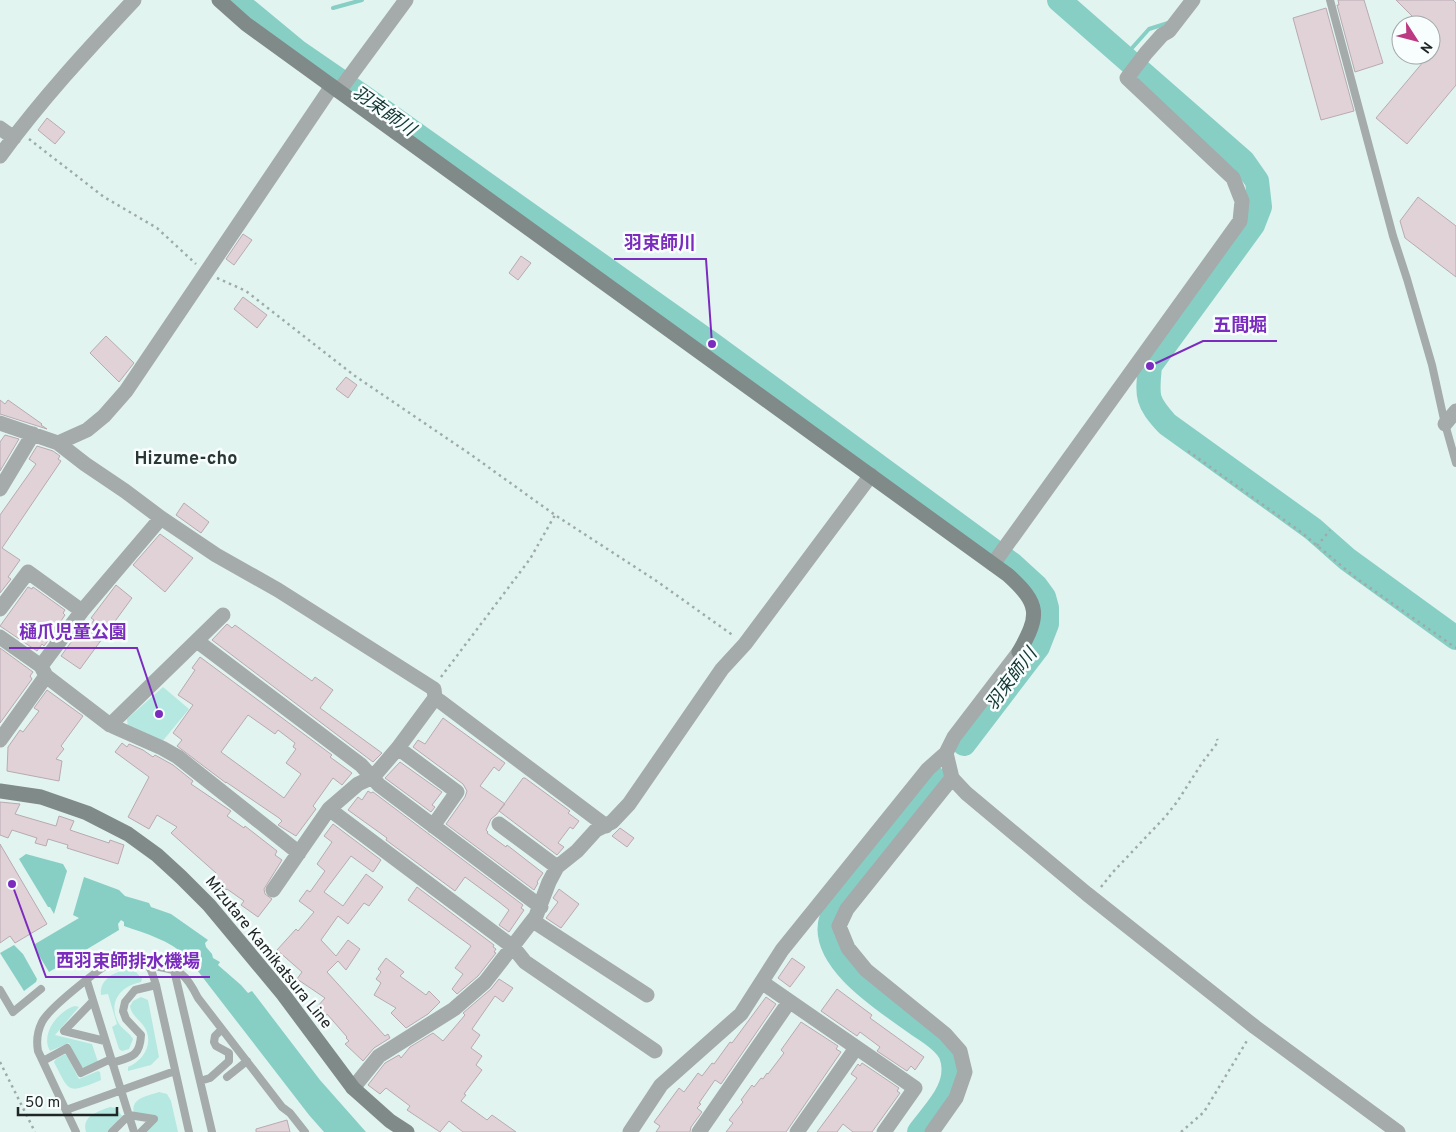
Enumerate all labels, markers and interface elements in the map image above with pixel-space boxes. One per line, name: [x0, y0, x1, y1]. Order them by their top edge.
north arrow: [1391, 15, 1441, 65]
text: N: [1415, 38, 1435, 56]
water label: 羽束師川: [347, 82, 421, 143]
callout: 羽束師川: [614, 226, 706, 259]
text: 羽束師川: [624, 233, 696, 256]
callout: 五間堀: [1203, 308, 1277, 341]
text: 五間堀: [1213, 315, 1267, 338]
district label: Hizume-cho: [135, 448, 237, 471]
callout: 樋爪児童公園: [9, 615, 137, 648]
text: 樋爪児童公園: [19, 622, 127, 645]
water label: 羽束師川: [981, 643, 1044, 716]
street label: Mizutare Kamikatsura Line: [200, 873, 336, 1033]
callout: 西羽束師排水機場: [46, 944, 210, 977]
text: 西羽束師排水機場: [56, 951, 200, 974]
scale bar: [18, 1084, 116, 1116]
text: 50 m: [25, 1094, 60, 1113]

